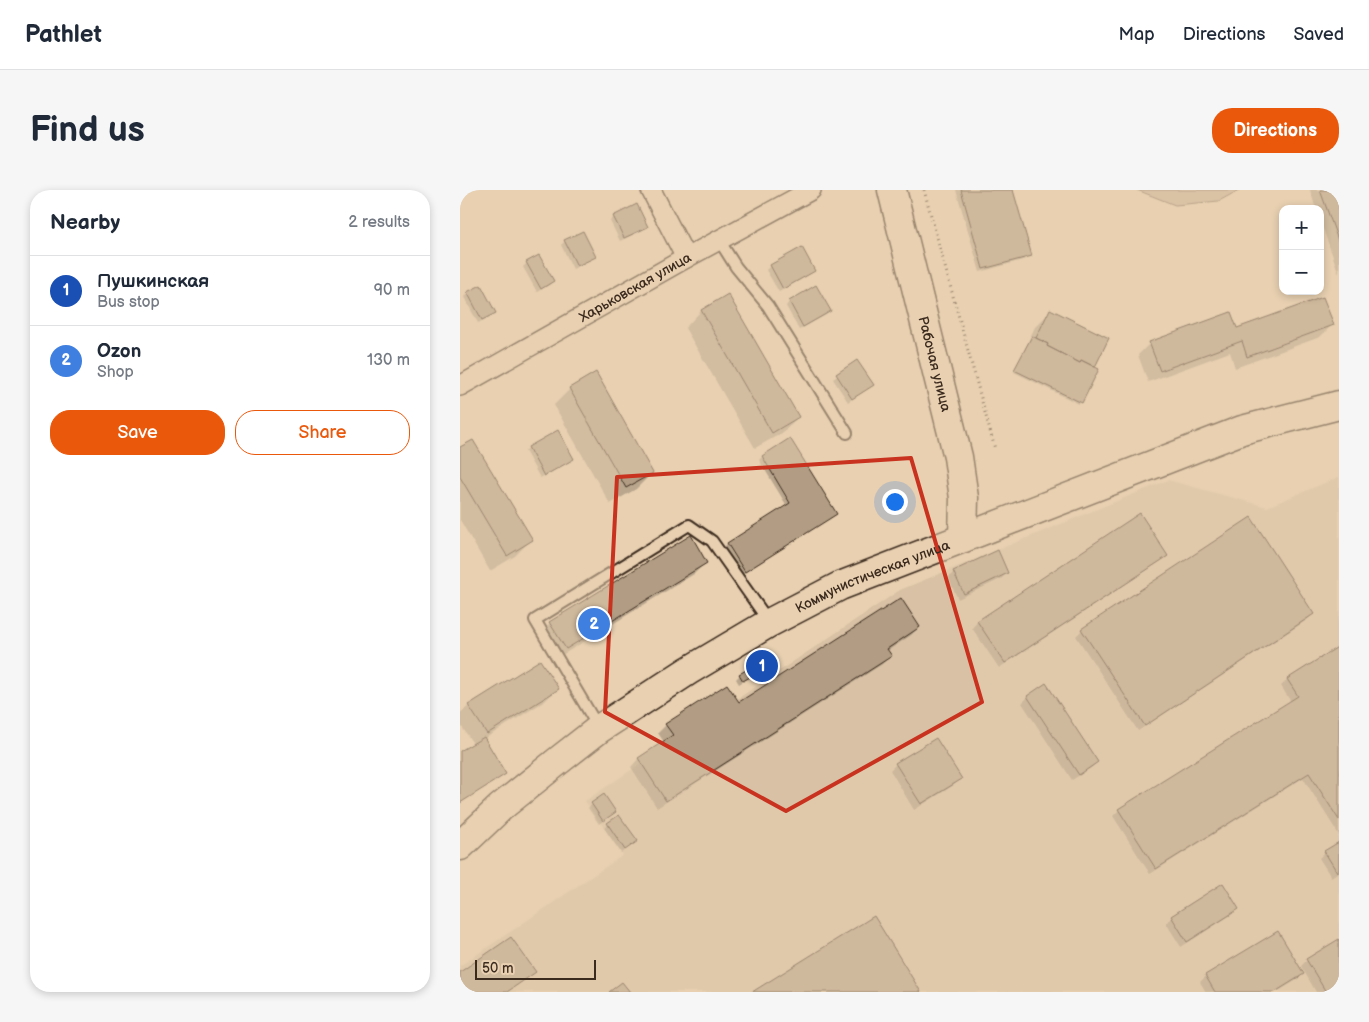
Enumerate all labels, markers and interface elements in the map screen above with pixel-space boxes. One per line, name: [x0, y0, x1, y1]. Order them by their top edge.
text: Pathlet: [25, 20, 102, 49]
text: Map: [1119, 24, 1155, 45]
text: Directions: [1183, 24, 1265, 45]
text: Saved: [1293, 24, 1344, 45]
button: Directions: [1212, 108, 1339, 153]
text: Find us: [30, 109, 145, 152]
map controls: [1279, 205, 1324, 295]
button: +: [1279, 205, 1324, 250]
text: Nearby: [50, 210, 120, 235]
text: 2 results: [348, 213, 410, 232]
street label: Харьковская улица: [576, 249, 695, 326]
button: −: [1279, 250, 1324, 295]
text: Пушкинская: [97, 270, 209, 293]
text: 1: [63, 281, 69, 300]
text: 90 m: [374, 281, 410, 300]
text: Bus stop: [97, 293, 160, 312]
street label: Рабочая улица: [914, 314, 955, 414]
text: Ozon: [97, 340, 141, 363]
text: 2: [61, 351, 71, 370]
text: 130 m: [367, 351, 410, 370]
text: Shop: [97, 363, 134, 382]
button: Save: [50, 410, 225, 455]
button: Share: [235, 410, 410, 455]
your location: [882, 489, 908, 515]
street label: Коммунистическая улица: [793, 536, 953, 617]
pin: 2: [578, 605, 610, 643]
pin: 1: [746, 647, 778, 685]
scale bar: [475, 957, 596, 980]
text: 50 m: [482, 960, 514, 977]

